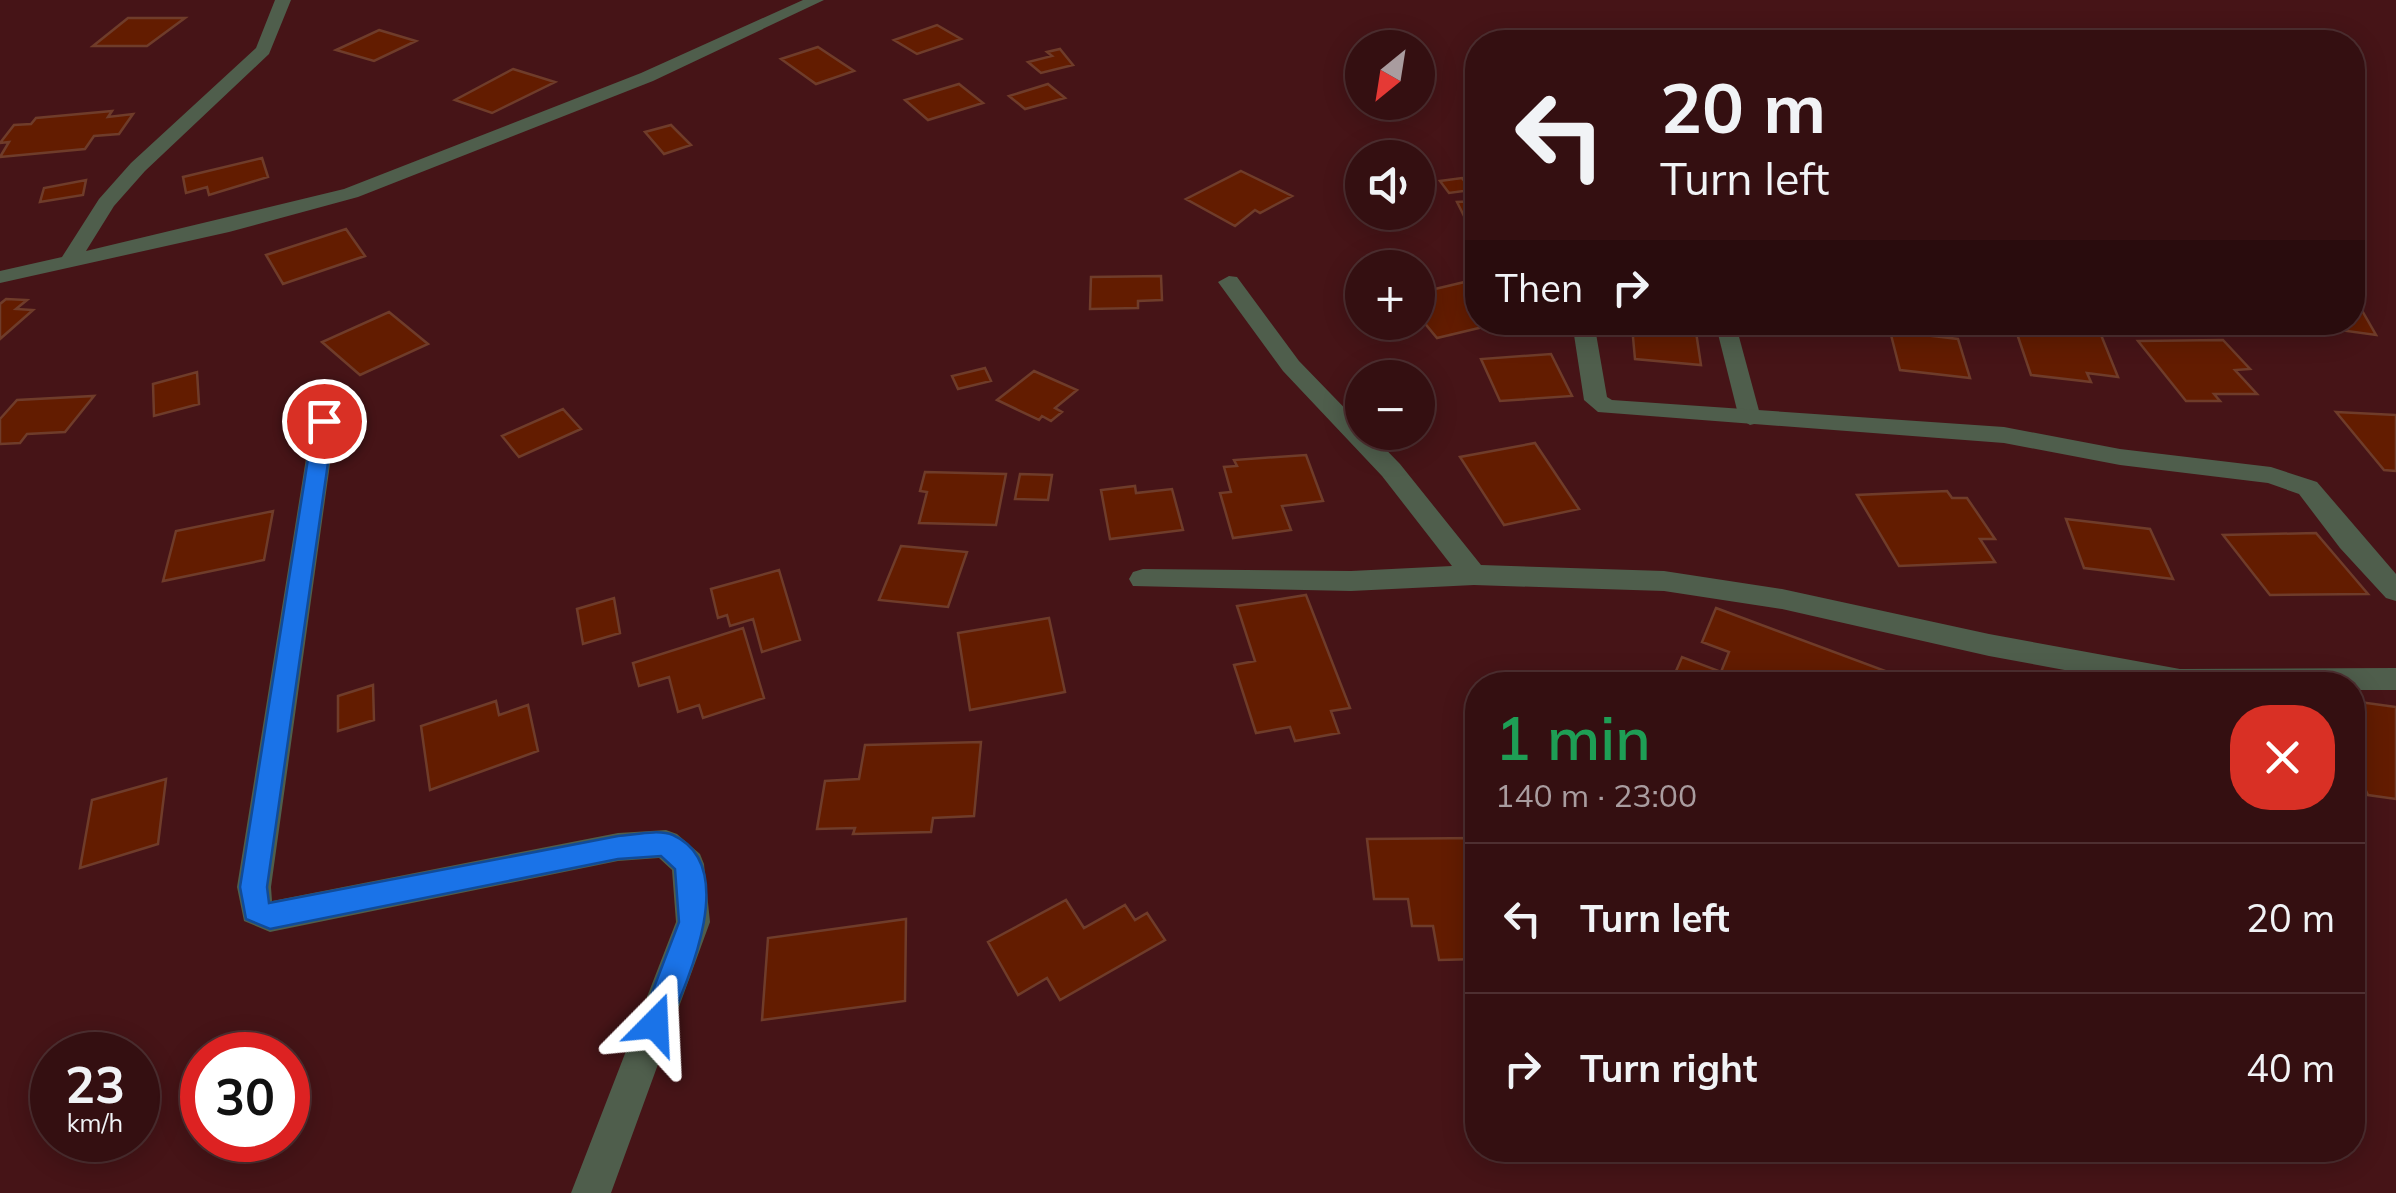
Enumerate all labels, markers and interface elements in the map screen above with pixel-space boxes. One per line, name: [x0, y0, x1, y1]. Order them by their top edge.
north arrow: [1345, 30, 1435, 120]
map controls: [1345, 30, 1435, 450]
text: 20 m: [1660, 63, 1826, 151]
icon: left: [1495, 70, 1625, 200]
button: sound: [1345, 140, 1435, 230]
text: Turn left: [1660, 150, 1829, 206]
button: +: [1345, 250, 1435, 340]
icon: right: [1603, 260, 1658, 315]
text: Then: [1495, 264, 1583, 312]
button: −: [1345, 360, 1435, 450]
pin: [282, 379, 367, 464]
icon: arrive: [297, 394, 352, 449]
text: 1 min: [1495, 700, 1651, 775]
button: close: [2230, 705, 2335, 810]
text: 140 m · 23:00: [1495, 775, 1697, 815]
icon: left: [1495, 891, 1550, 946]
text: Turn left: [1580, 894, 1730, 942]
text: 20 m: [2246, 894, 2335, 942]
position arrow: [603, 972, 707, 1076]
speed limit sign: 30: [180, 1032, 310, 1162]
icon: right: [1495, 1041, 1550, 1096]
text: Turn right: [1580, 1044, 1757, 1092]
text: 40 m: [2246, 1044, 2335, 1092]
text: 23: [65, 1053, 125, 1116]
text: km/h: [67, 1107, 123, 1138]

